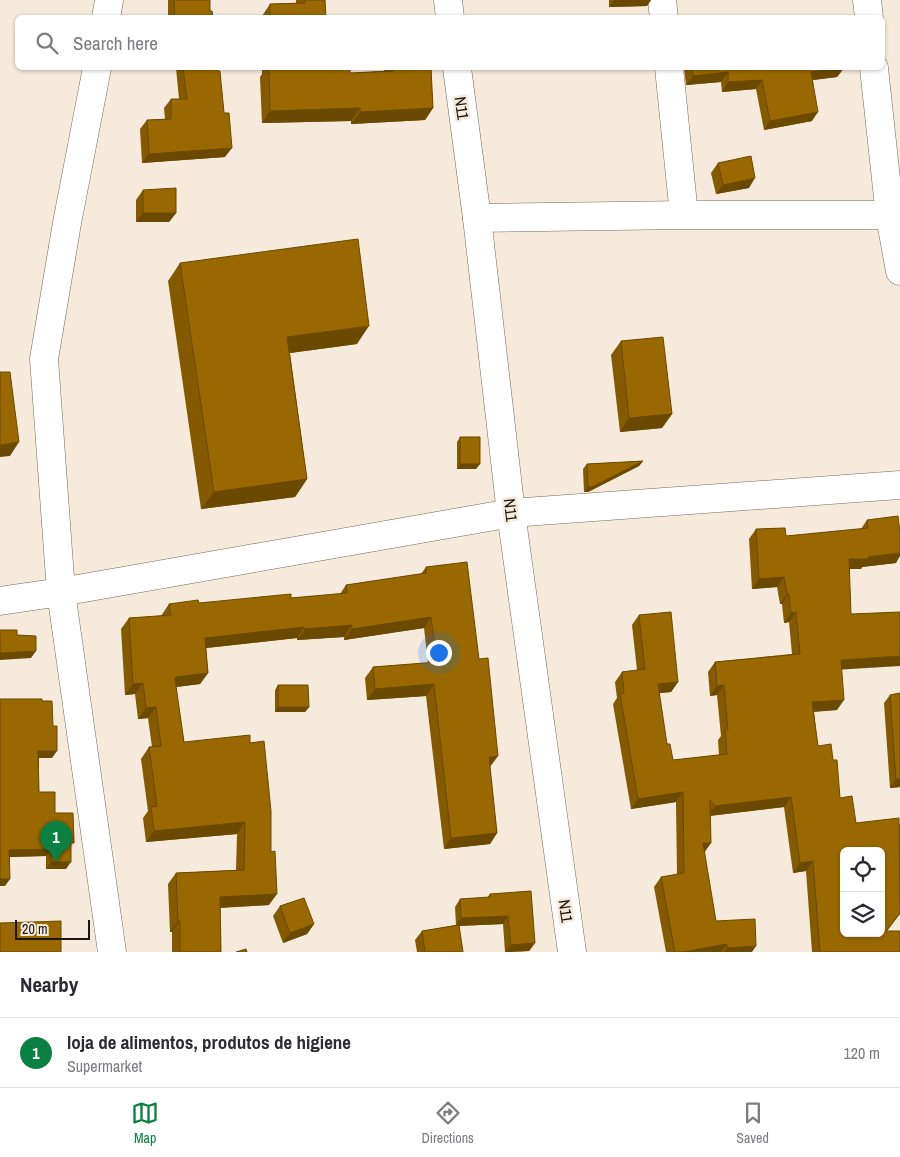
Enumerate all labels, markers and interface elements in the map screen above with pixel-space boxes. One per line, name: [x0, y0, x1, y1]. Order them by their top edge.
search box: [15, 15, 885, 70]
icon: search: [33, 29, 61, 57]
text: Search here: [73, 30, 158, 56]
street label: N11: [449, 95, 475, 122]
street label: N11: [499, 497, 523, 524]
your location: [426, 640, 452, 666]
pin: 1: [40, 821, 72, 862]
map controls: [840, 847, 885, 937]
button: locate: [840, 847, 885, 892]
button: layers: [840, 892, 885, 937]
street label: N11: [553, 898, 579, 925]
scale bar: [15, 917, 90, 940]
text: 20 m: [22, 920, 48, 938]
text: Nearby: [20, 970, 78, 999]
text: loja de alimentos, produtos de higiene: [67, 1029, 351, 1055]
text: 1: [32, 1042, 40, 1064]
text: 120 m: [844, 1042, 880, 1064]
text: Supermarket: [67, 1055, 142, 1077]
tab: Map: [131, 1099, 159, 1147]
tab: Directions: [422, 1099, 474, 1147]
tab: Saved: [736, 1099, 769, 1147]

